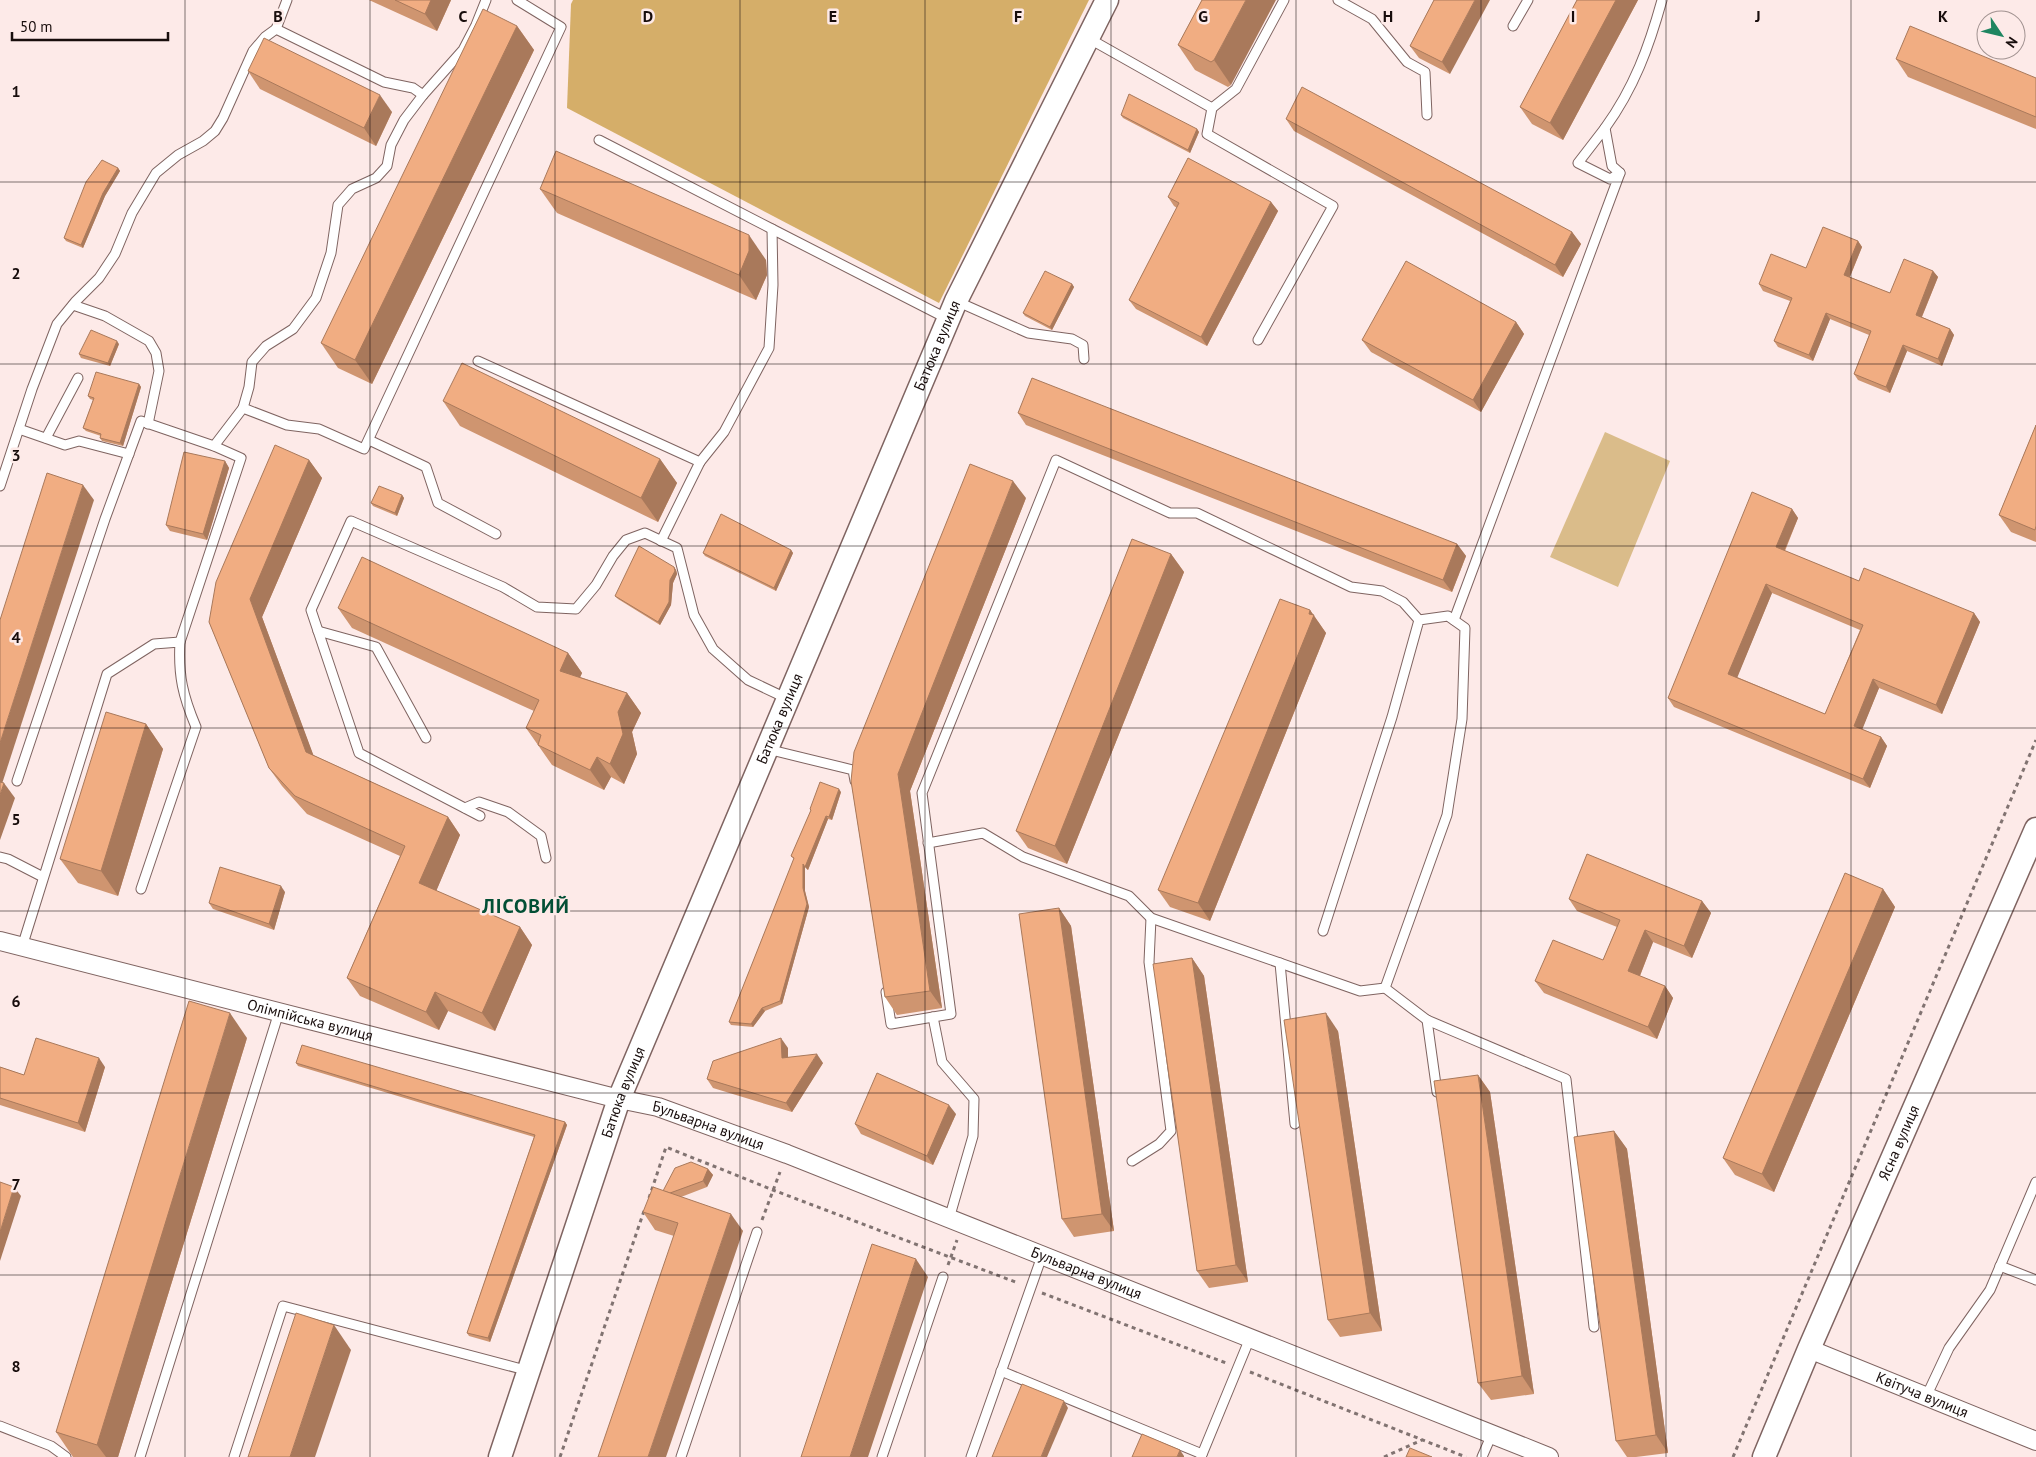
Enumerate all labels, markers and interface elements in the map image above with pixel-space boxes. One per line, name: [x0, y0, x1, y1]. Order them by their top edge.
text: B: [273, 6, 283, 26]
text: C: [459, 6, 468, 26]
text: D: [643, 6, 653, 26]
text: E: [829, 6, 837, 26]
text: F: [1014, 6, 1022, 26]
text: G: [1198, 6, 1208, 26]
text: H: [1383, 6, 1393, 26]
text: I: [1571, 6, 1575, 26]
text: J: [1754, 6, 1761, 26]
text: K: [1938, 6, 1948, 26]
scale bar: [12, 10, 169, 42]
north arrow: [1976, 10, 2026, 60]
text: 50 m: [20, 17, 53, 36]
text: N: [2002, 34, 2022, 51]
text: 1: [11, 81, 21, 101]
text: 2: [11, 263, 21, 283]
street label: Батюка вулиця: [909, 297, 964, 394]
text: 3: [11, 445, 21, 465]
text: 4: [11, 627, 21, 647]
street label: Батюка вулиця: [752, 670, 807, 767]
text: 5: [11, 809, 21, 829]
district label: ЛІСОВИЙ: [481, 893, 570, 919]
text: 6: [11, 991, 21, 1011]
street label: Олімпійська вулиця: [245, 994, 375, 1045]
street label: Батюка вулиця: [597, 1044, 649, 1140]
street label: Бульварна вулиця: [651, 1096, 767, 1154]
street label: Ясна вулиця: [1874, 1102, 1923, 1183]
text: 7: [11, 1174, 21, 1194]
street label: Бульварна вулиця: [1028, 1242, 1145, 1303]
text: 8: [11, 1356, 21, 1376]
street label: Квітуча вулиця: [1873, 1367, 1971, 1422]

